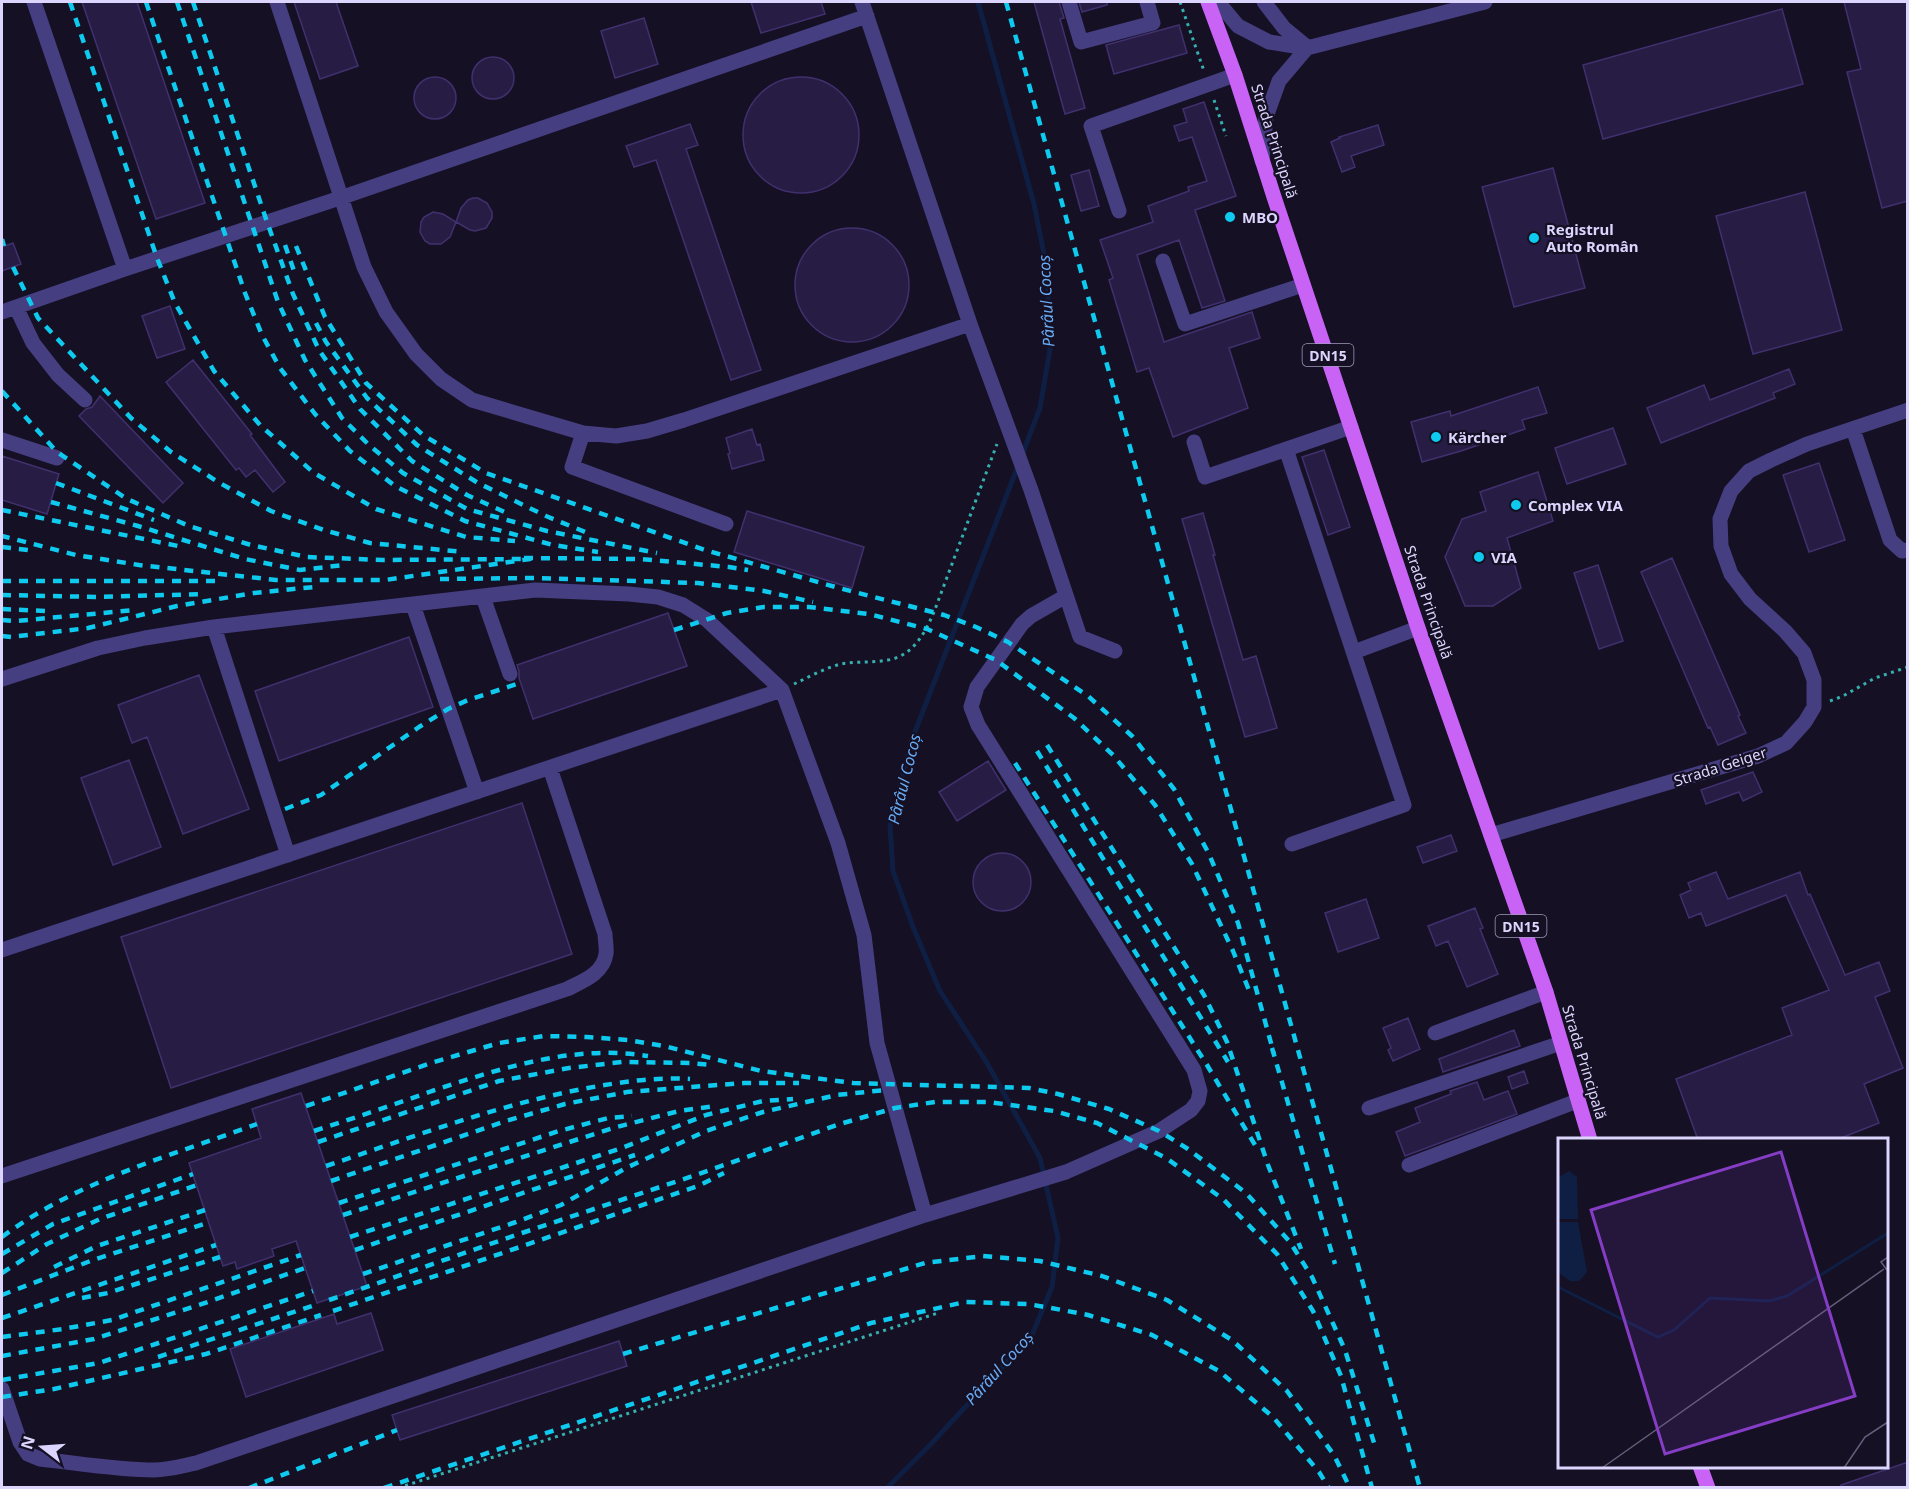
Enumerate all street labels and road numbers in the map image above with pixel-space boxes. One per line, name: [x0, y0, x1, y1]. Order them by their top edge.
street label: Strada Principală: [1247, 81, 1303, 201]
road number: DN15: [1302, 344, 1354, 366]
street label: Strada Principală: [1400, 543, 1458, 661]
street label: Strada Geiger: [1671, 742, 1769, 790]
road number: DN15: [1496, 915, 1546, 937]
street label: Strada Principală: [1558, 1002, 1612, 1122]

